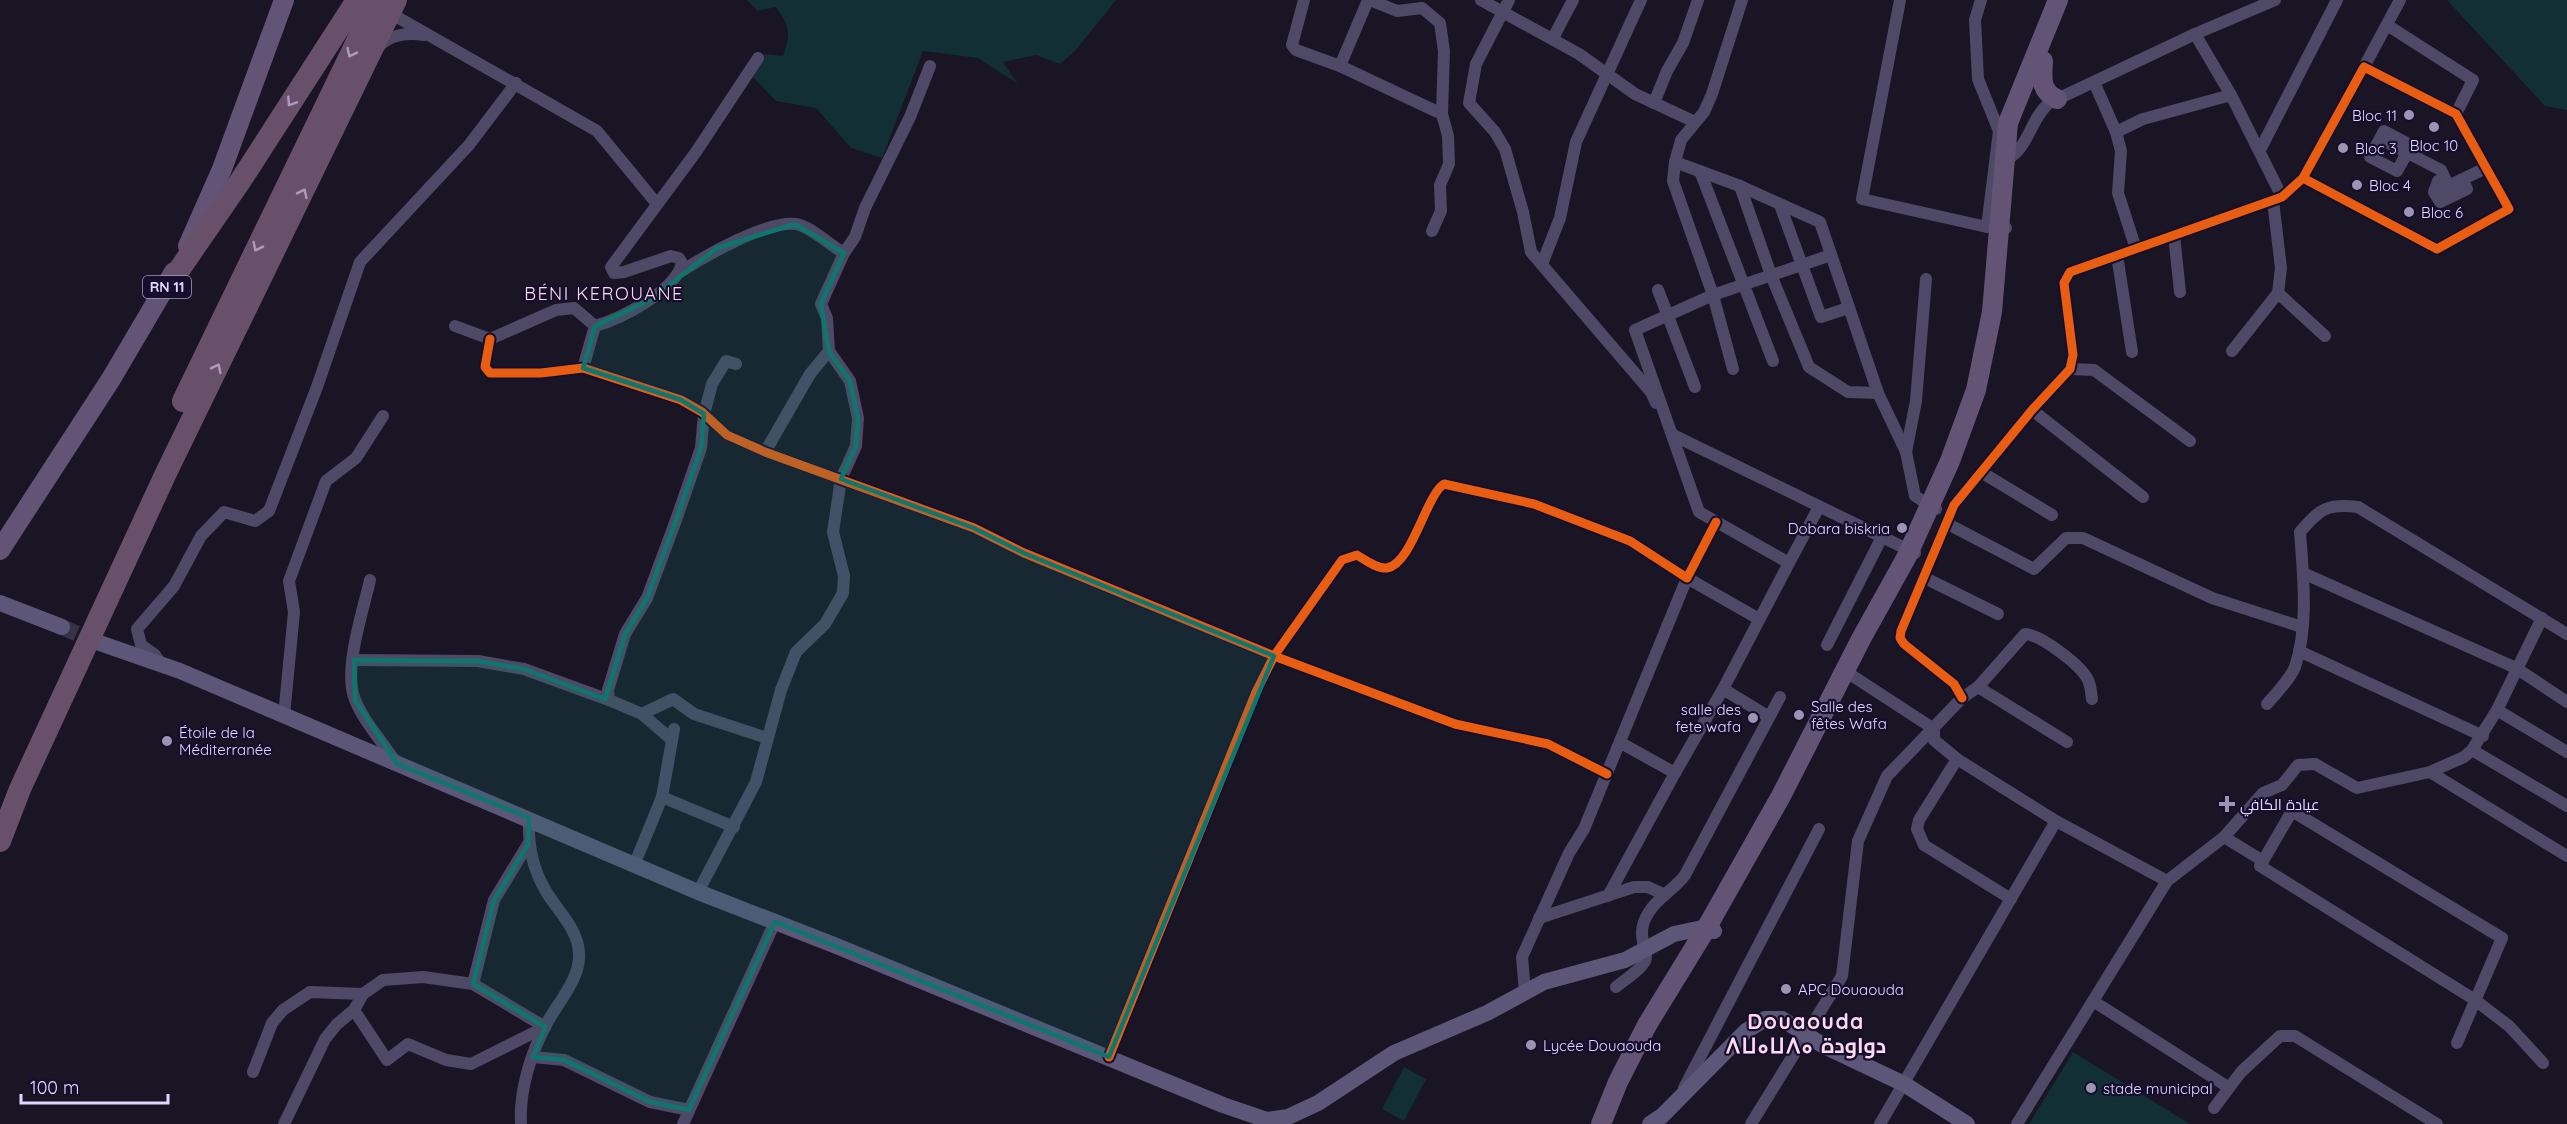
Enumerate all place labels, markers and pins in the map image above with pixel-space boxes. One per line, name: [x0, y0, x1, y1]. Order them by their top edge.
place label: Bloc 11: [2352, 106, 2397, 125]
marker: Bloc 11: [2402, 108, 2416, 122]
marker: Bloc 10: [2427, 120, 2441, 134]
place label: Bloc 10: [2410, 136, 2458, 155]
place label: Bloc 3: [2355, 139, 2397, 158]
marker: Bloc 3: [2336, 141, 2350, 155]
place label: Bloc 4: [2369, 176, 2411, 195]
marker: Bloc 4: [2350, 178, 2364, 192]
place label: Bloc 6: [2421, 203, 2463, 222]
marker: Bloc 6: [2402, 205, 2416, 219]
place label: Dobara biskria: [1788, 519, 1890, 538]
marker: Dobara biskria: [1895, 521, 1909, 535]
place label: Salle des fêtes Wafa: [1811, 697, 1887, 733]
place label: salle des fete wafa: [1675, 700, 1741, 736]
marker: Salle des fêtes Wafa: [1792, 708, 1806, 722]
marker: salle des fete wafa: [1746, 711, 1760, 725]
place label: Étoile de la Méditerranée: [179, 723, 272, 759]
marker: Étoile de la Méditerranée: [160, 734, 174, 748]
marker: عيادة الكافي: [2218, 795, 2236, 813]
place label: عيادة الكافي: [2240, 795, 2320, 817]
place label: APC Douaouda: [1798, 980, 1904, 999]
marker: APC Douaouda: [1779, 982, 1793, 996]
place label: Lycée Douaouda: [1543, 1036, 1661, 1055]
marker: Lycée Douaouda: [1524, 1038, 1538, 1052]
place label: stade municipal: [2103, 1079, 2213, 1098]
marker: stade municipal: [2084, 1081, 2098, 1095]

